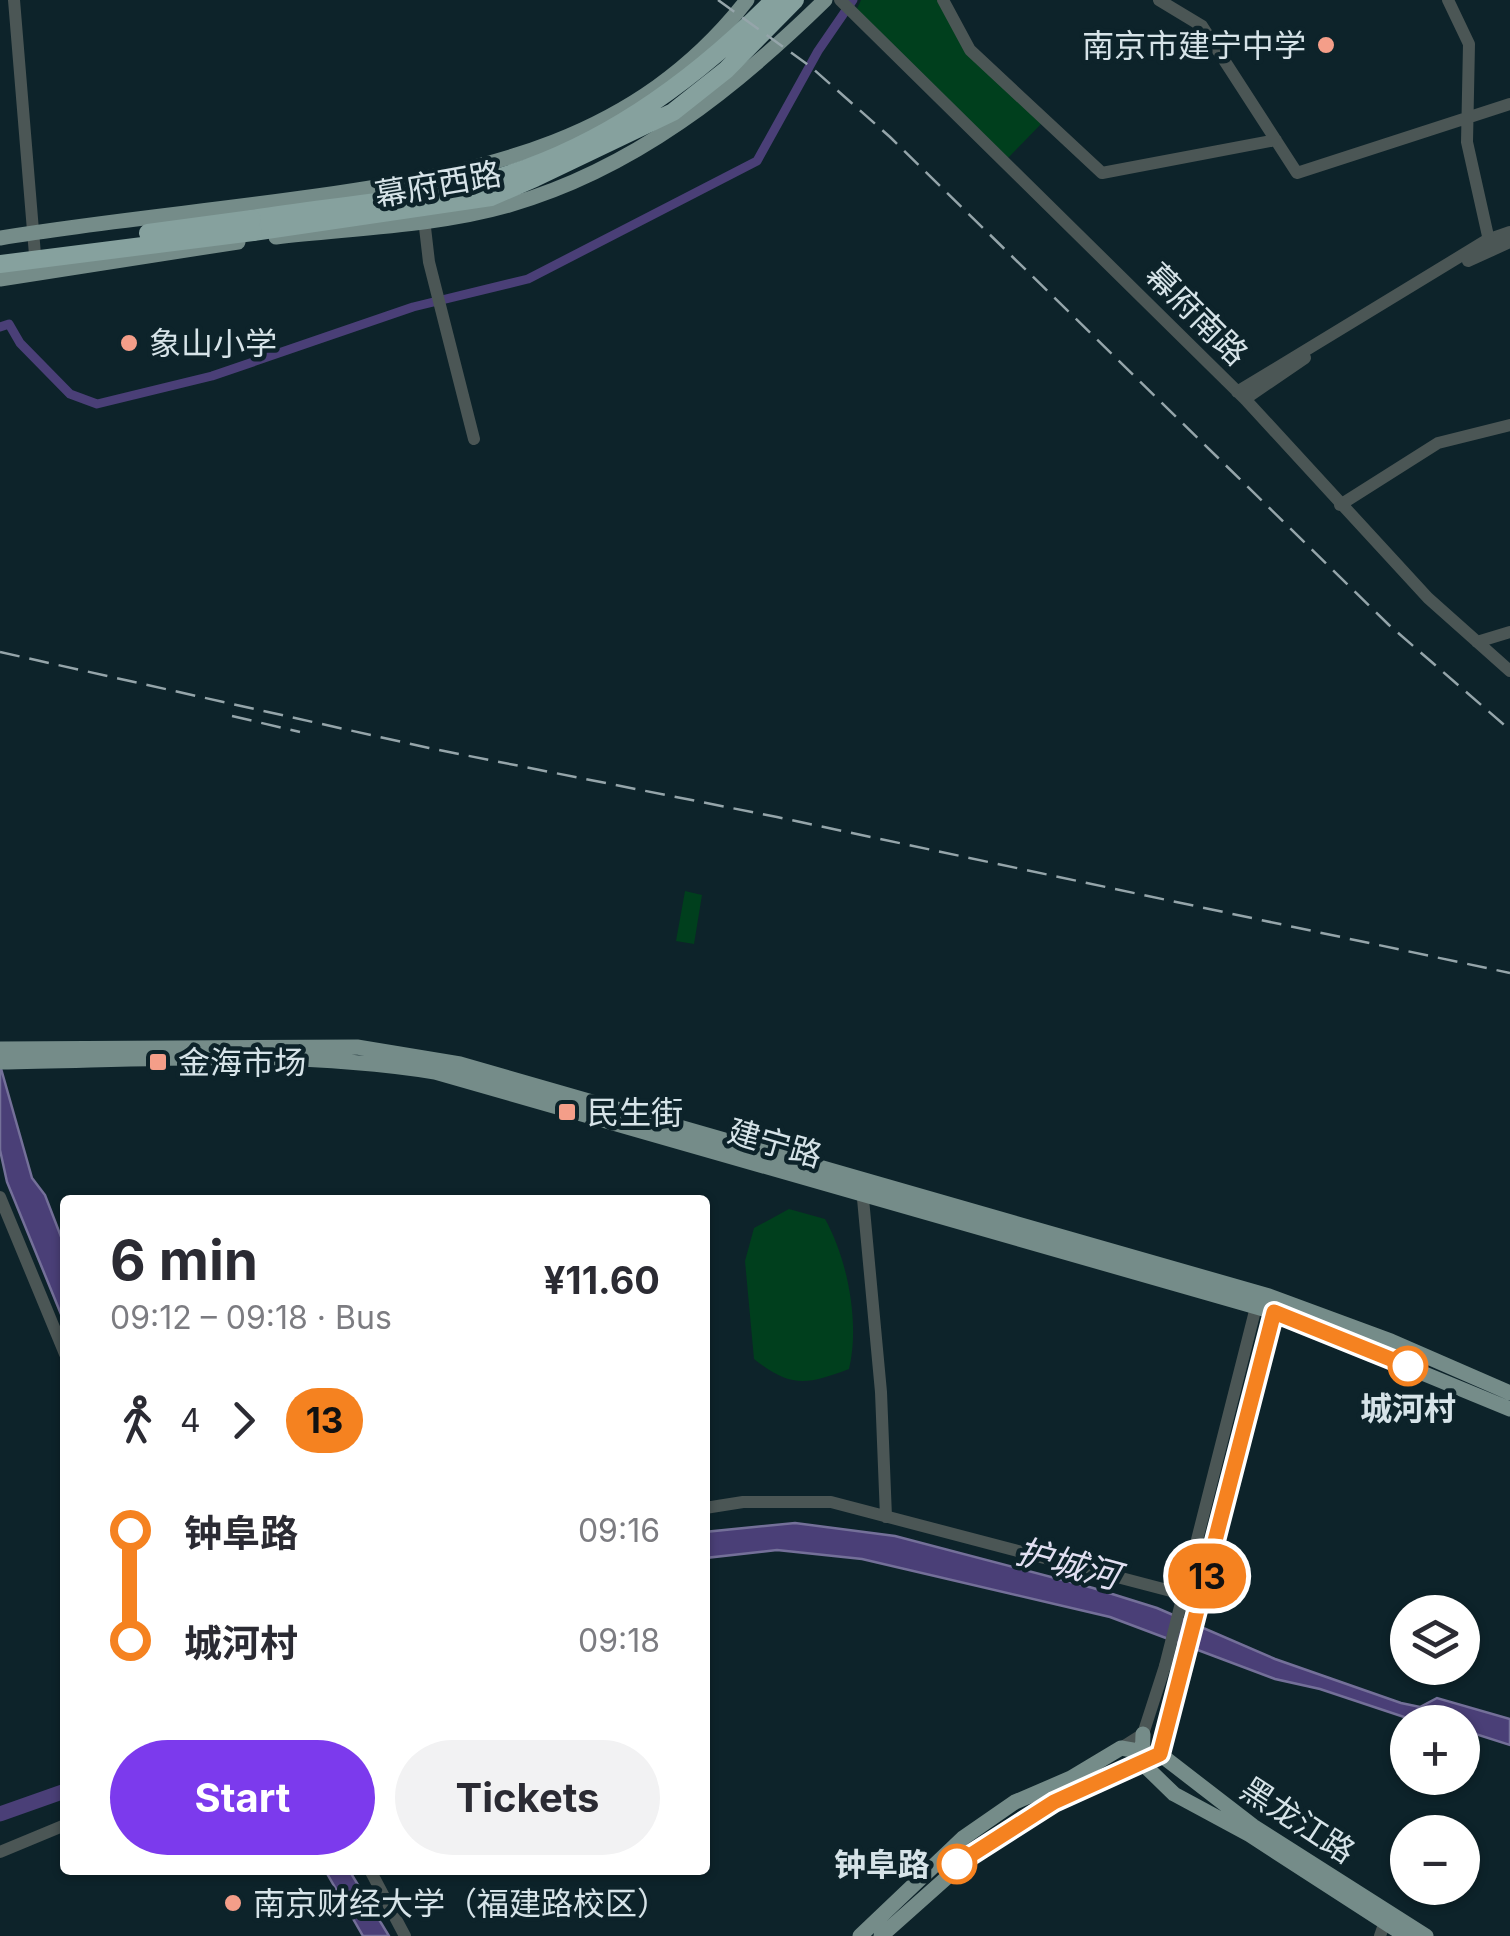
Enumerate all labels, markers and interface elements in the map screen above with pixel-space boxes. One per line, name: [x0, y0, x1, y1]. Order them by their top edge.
place label: 南京市建宁中学: [1082, 26, 1306, 65]
marker: 南京市建宁中学: [1315, 34, 1337, 56]
street label: 幕府西路: [372, 154, 504, 214]
street label: 幕府南路: [1138, 255, 1256, 373]
place label: 象山小学: [149, 324, 277, 363]
marker: 象山小学: [118, 332, 140, 354]
place label: 金海市场: [178, 1043, 306, 1082]
marker: 金海市场: [147, 1051, 169, 1073]
place label: 民生街: [587, 1093, 683, 1132]
marker: 民生街: [556, 1101, 578, 1123]
street label: 建宁路: [723, 1111, 827, 1175]
text: 6 min: [110, 1227, 258, 1293]
text: ¥11.60: [544, 1257, 660, 1303]
text: 09:12 – 09:18 · Bus: [110, 1298, 392, 1337]
marker: 城河村: [1389, 1347, 1427, 1385]
place label: 城河村: [1360, 1389, 1456, 1428]
icon: walk: [110, 1393, 165, 1448]
icon: forward: [216, 1393, 271, 1448]
text: 13: [306, 1399, 343, 1441]
text: 4: [180, 1401, 201, 1440]
text: 钟阜路: [184, 1510, 298, 1556]
text: 09:16: [578, 1511, 660, 1550]
water label: 护城河: [1012, 1529, 1130, 1598]
line badge: 13: [1162, 1544, 1252, 1608]
text: 13: [1188, 1555, 1226, 1597]
map controls: [1390, 1595, 1480, 1905]
button: layers: [1390, 1595, 1480, 1685]
text: 城河村: [184, 1620, 298, 1666]
text: 09:18: [578, 1621, 660, 1660]
button: +: [1390, 1705, 1480, 1795]
button: Start: [110, 1740, 375, 1855]
button: Tickets: [395, 1740, 660, 1855]
street label: 黑龙江路: [1234, 1769, 1362, 1871]
button: −: [1390, 1815, 1480, 1905]
place label: 钟阜路: [834, 1845, 930, 1884]
marker: 钟阜路: [938, 1845, 976, 1883]
place label: 南京财经大学（福建路校区）: [253, 1884, 669, 1923]
marker: 南京财经大学（福建路校区）: [222, 1892, 244, 1914]

